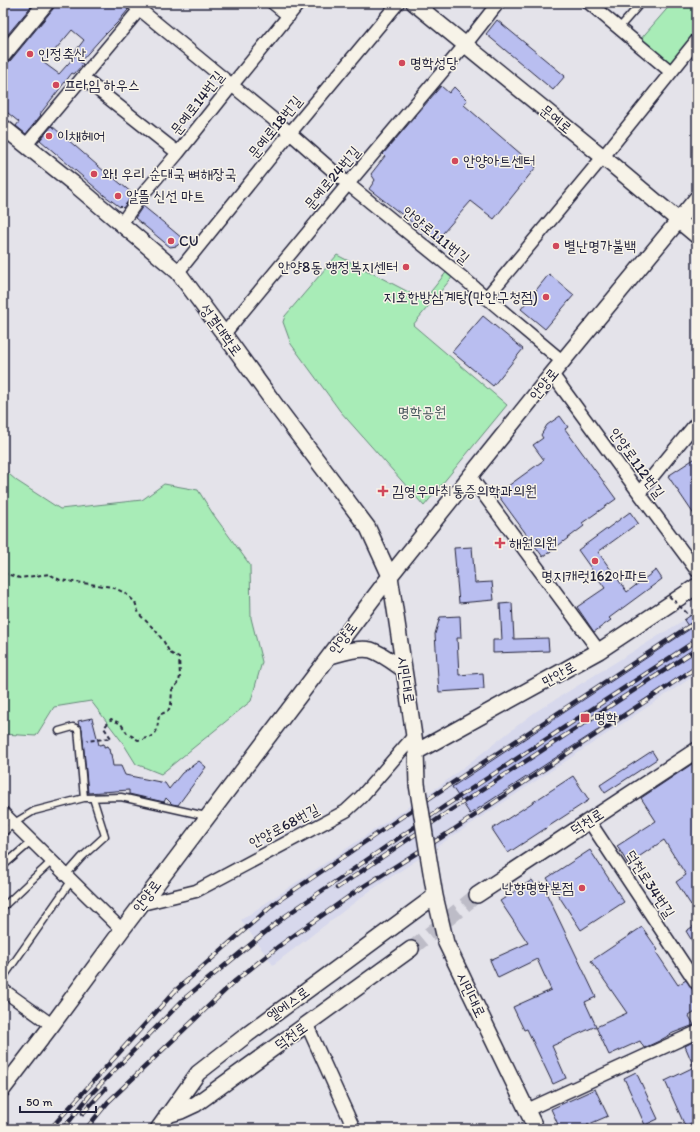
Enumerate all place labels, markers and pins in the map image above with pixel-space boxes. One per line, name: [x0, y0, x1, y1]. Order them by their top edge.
place label: 인정축산: [38, 45, 86, 63]
marker: 인정축산: [25, 49, 35, 59]
place label: 명학성당: [410, 54, 458, 72]
marker: 명학성당: [397, 58, 407, 68]
place label: 프라임 하우스: [64, 76, 140, 94]
marker: 프라임 하우스: [51, 80, 61, 90]
place label: 이채헤어: [57, 127, 105, 145]
marker: 이채헤어: [44, 131, 54, 141]
place label: 안양아트센터: [463, 152, 535, 170]
marker: 안양아트센터: [450, 156, 460, 166]
place label: 와! 우리 순대국 뼈해장국: [102, 165, 237, 183]
marker: 와! 우리 순대국 뼈해장국: [89, 169, 99, 179]
place label: 알뜰 신선 마트: [126, 187, 205, 205]
marker: 알뜰 신선 마트: [113, 191, 123, 201]
place label: CU: [179, 232, 199, 250]
marker: CU: [166, 236, 176, 246]
place label: 별난명가불백: [564, 237, 636, 255]
marker: 별난명가불백: [551, 241, 561, 251]
place label: 안양8동 행정복지센터: [278, 258, 398, 276]
marker: 안양8동 행정복지센터: [401, 262, 411, 272]
place label: 지호한방삼계탕(만안구청점): [383, 288, 538, 306]
marker: 지호한방삼계탕(만안구청점): [541, 292, 551, 302]
place label: 김영우마취통증의학과의원: [392, 482, 537, 500]
marker: 김영우마취통증의학과의원: [377, 485, 389, 497]
place label: 해원의원: [509, 534, 557, 552]
marker: 해원의원: [494, 537, 506, 549]
marker: 명지캐럿162아파트: [590, 556, 600, 566]
place label: 명지캐럿162아파트: [541, 567, 649, 585]
place label: 명학: [594, 709, 618, 727]
marker: 명학: [579, 712, 591, 724]
place label: 난향명학본점: [502, 879, 574, 897]
marker: 난향명학본점: [577, 883, 587, 893]

